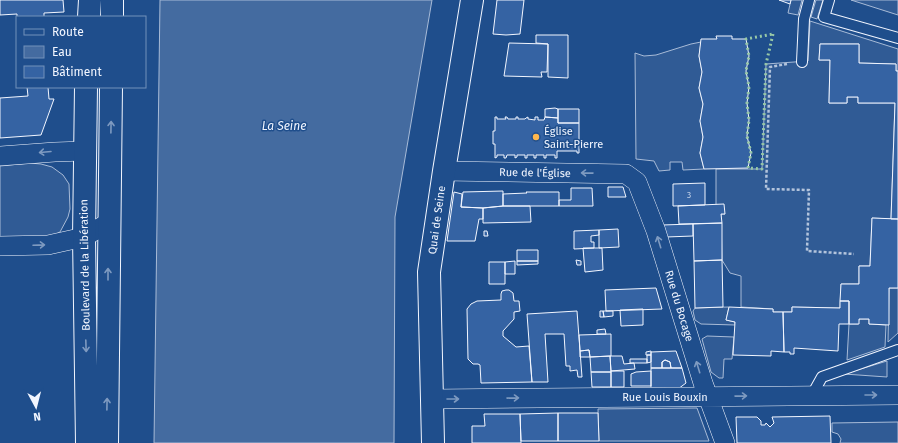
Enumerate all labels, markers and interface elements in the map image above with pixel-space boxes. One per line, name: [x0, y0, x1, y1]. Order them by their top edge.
legend: [16, 16, 146, 88]
text: Route: [52, 25, 84, 39]
text: Eau: [52, 45, 72, 59]
text: Bâtiment: [52, 65, 102, 79]
water label: La Seine: [262, 119, 306, 133]
one-way arrow: [107, 121, 114, 134]
place label: Église Saint-Pierre: [544, 124, 603, 151]
marker: Église Saint-Pierre: [531, 132, 541, 142]
one-way arrow: [39, 149, 52, 156]
street label: Rue de l'Église: [499, 165, 571, 180]
one-way arrow: [581, 170, 594, 177]
street label: Quai de Seine: [426, 185, 448, 255]
house number: 3: [687, 190, 691, 200]
street label: Boulevard de la Libération: [77, 199, 93, 331]
one-way arrow: [655, 237, 663, 249]
one-way arrow: [32, 241, 45, 249]
one-way arrow: [104, 268, 112, 281]
street label: Rue du Bocage: [662, 269, 696, 343]
one-way arrow: [82, 339, 90, 352]
one-way arrow: [694, 360, 701, 373]
north arrow: [16, 387, 56, 427]
street label: Rue Louis Bouxin: [622, 391, 708, 404]
one-way arrow: [864, 391, 877, 399]
one-way arrow: [734, 392, 747, 400]
one-way arrow: [446, 395, 459, 403]
one-way arrow: [506, 395, 519, 402]
one-way arrow: [103, 398, 111, 411]
text: N: [33, 410, 42, 423]

